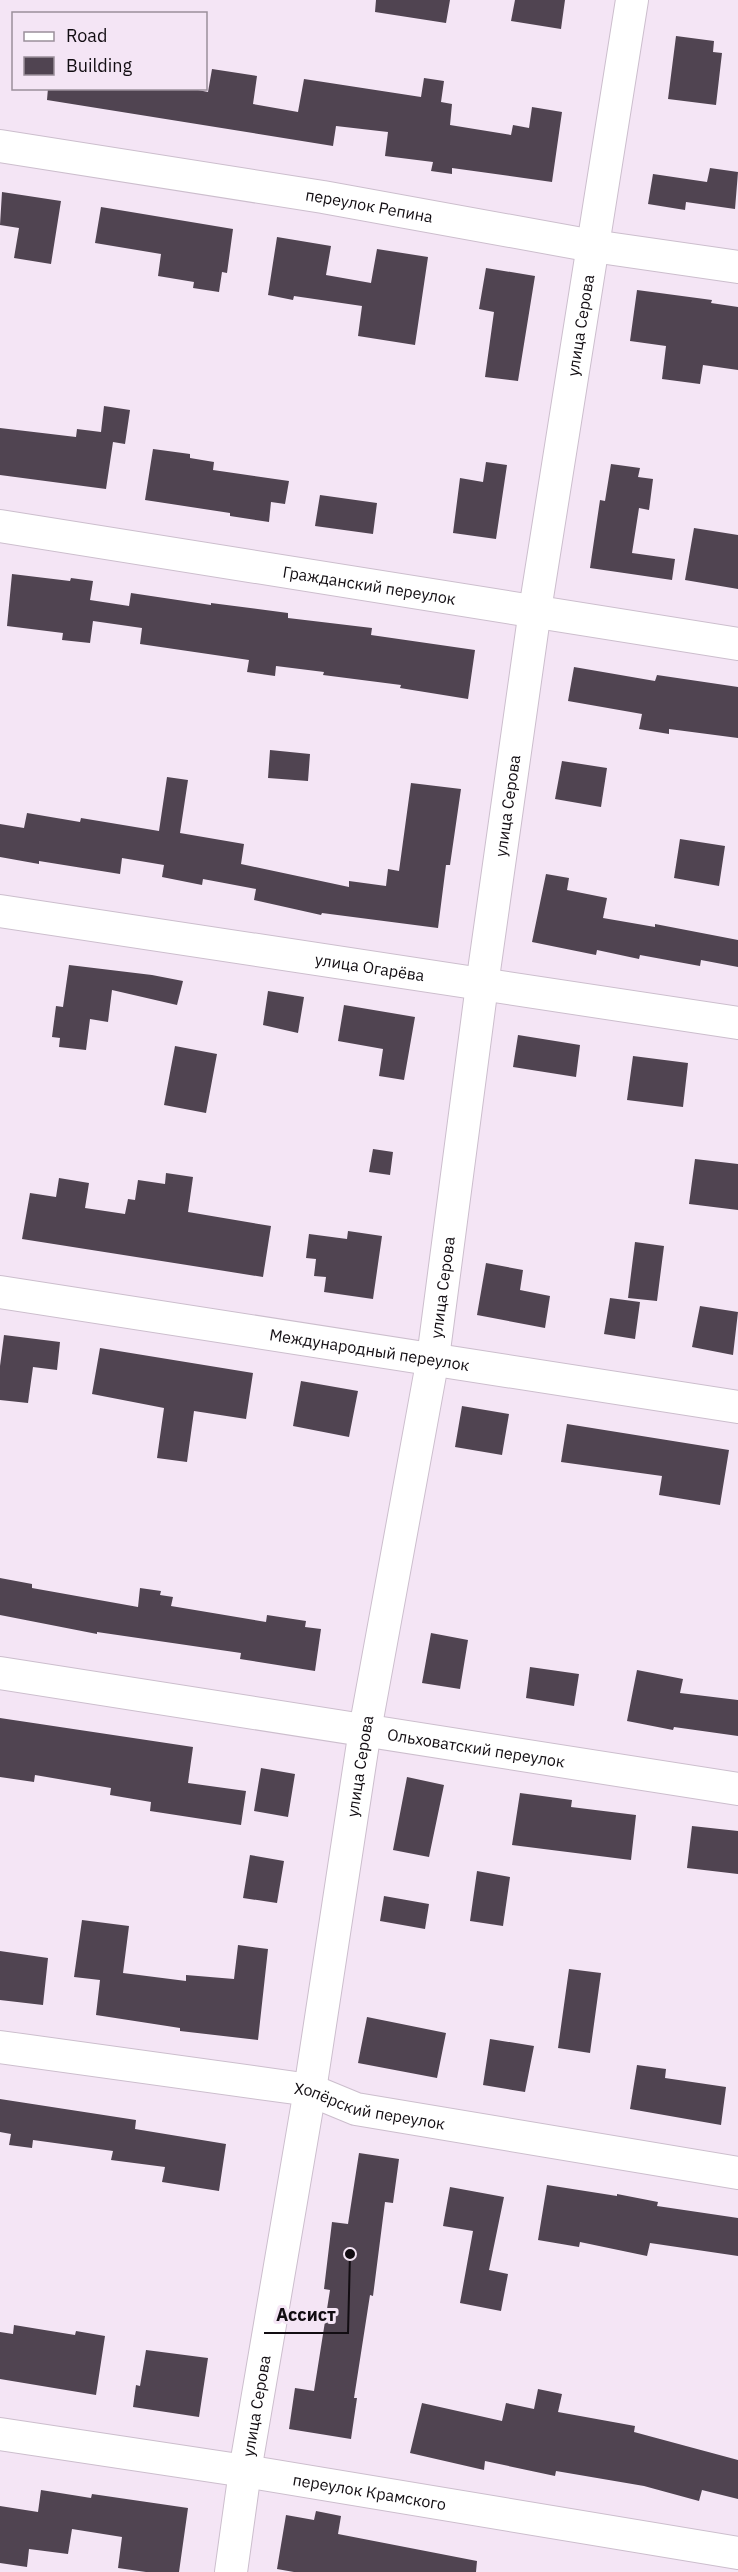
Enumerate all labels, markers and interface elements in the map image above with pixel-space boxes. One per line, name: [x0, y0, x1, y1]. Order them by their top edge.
legend: [12, 12, 207, 90]
text: Road: [66, 24, 107, 47]
text: Building: [66, 54, 133, 77]
street label: переулок Репина: [304, 184, 435, 227]
street label: улица Серова: [562, 273, 598, 378]
street label: Гражданский переулок: [281, 561, 457, 609]
street label: улица Серова: [490, 753, 524, 858]
street label: улица Огарёва: [314, 949, 426, 985]
street label: улица Серова: [426, 1235, 459, 1340]
street label: Международный переулок: [268, 1324, 471, 1375]
street label: улица Серова: [342, 1713, 378, 1818]
street label: Ольховатский переулок: [386, 1724, 567, 1772]
street label: Хопёрский переулок: [293, 2078, 447, 2134]
callout: Ассист: [264, 2297, 348, 2333]
text: Ассист: [276, 2303, 336, 2326]
street label: улица Серова: [238, 2353, 275, 2458]
street label: переулок Крамского: [291, 2469, 448, 2514]

